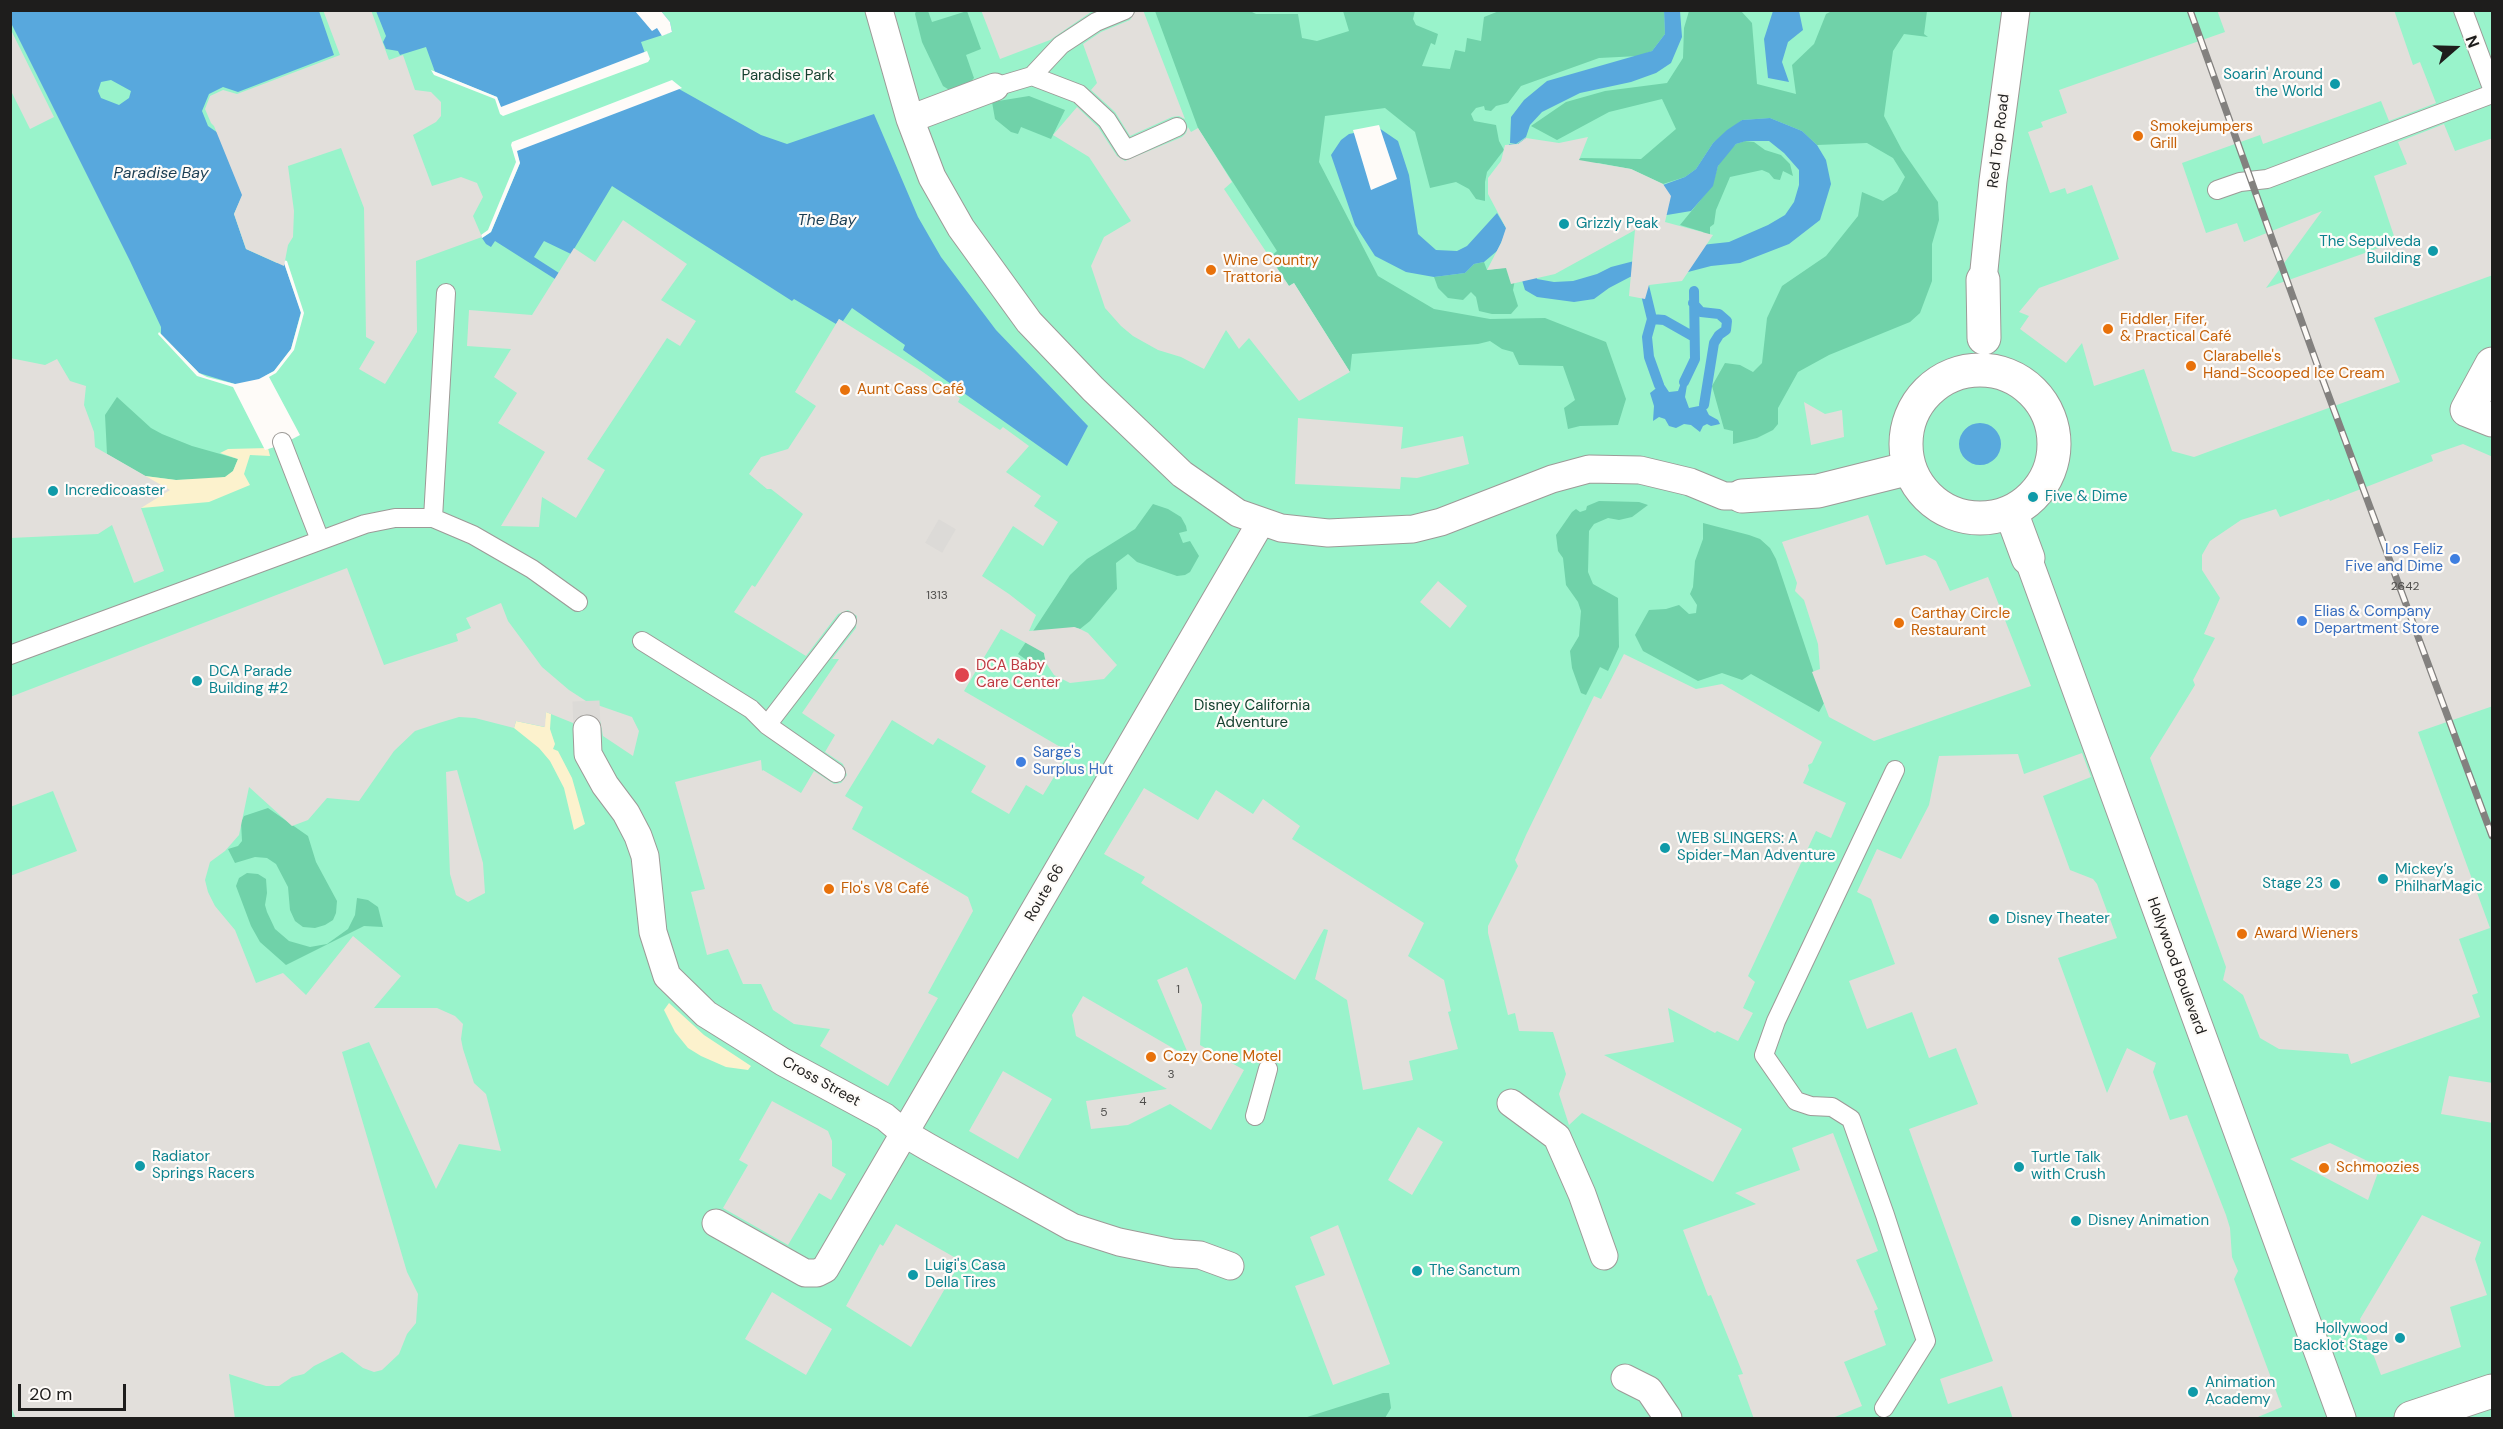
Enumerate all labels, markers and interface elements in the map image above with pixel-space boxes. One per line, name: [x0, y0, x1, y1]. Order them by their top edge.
north arrow: [2425, 18, 2485, 78]
text: N: [2461, 33, 2484, 51]
place label: Soarin' Around the World: [2223, 66, 2323, 101]
park label: Paradise Park: [742, 67, 834, 85]
marker: Soarin' Around the World: [2328, 77, 2342, 91]
street label: Red Top Road: [1984, 93, 2014, 189]
place label: Smokejumpers Grill: [2150, 118, 2253, 153]
marker: Smokejumpers Grill: [2131, 129, 2145, 143]
water label: Paradise Bay: [113, 164, 209, 184]
water label: The Bay: [798, 211, 856, 231]
place label: Grizzly Peak: [1576, 215, 1658, 233]
marker: Grizzly Peak: [1557, 217, 1571, 231]
place label: The Sepulveda Building: [2319, 233, 2421, 268]
marker: The Sepulveda Building: [2426, 244, 2440, 258]
place label: Wine Country Trattoria: [1223, 252, 1319, 287]
marker: Wine Country Trattoria: [1204, 263, 1218, 277]
place label: Fiddler, Fifer, & Practical Café: [2120, 311, 2232, 346]
marker: Fiddler, Fifer, & Practical Café: [2101, 322, 2115, 336]
place label: Clarabelle's Hand-Scooped Ice Cream: [2203, 348, 2385, 383]
marker: Clarabelle's Hand-Scooped Ice Cream: [2184, 359, 2198, 373]
place label: Aunt Cass Café: [857, 381, 964, 399]
marker: Aunt Cass Café: [838, 383, 852, 397]
place label: Incredicoaster: [65, 482, 165, 500]
marker: Incredicoaster: [46, 484, 60, 498]
place label: Five & Dime: [2045, 488, 2127, 506]
marker: Five & Dime: [2026, 490, 2040, 504]
place label: Los Feliz Five and Dime: [2345, 541, 2443, 576]
marker: Los Feliz Five and Dime: [2448, 552, 2462, 566]
house number: 2642: [2391, 580, 2419, 594]
house number: 1313: [926, 589, 948, 603]
place label: Elias & Company Department Store: [2314, 603, 2439, 638]
place label: Carthay Circle Restaurant: [1911, 605, 2010, 640]
marker: Elias & Company Department Store: [2295, 614, 2309, 628]
marker: Carthay Circle Restaurant: [1892, 616, 1906, 630]
place label: DCA Baby Care Center: [976, 657, 1060, 692]
place label: DCA Parade Building #2: [209, 663, 292, 698]
marker: DCA Baby Care Center: [953, 666, 971, 684]
marker: DCA Parade Building #2: [190, 674, 204, 688]
park label: Disney California Adventure: [1194, 697, 1310, 732]
place label: Sarge's Surplus Hut: [1033, 744, 1113, 779]
marker: Sarge's Surplus Hut: [1014, 755, 1028, 769]
place label: WEB SLINGERS: A Spider-Man Adventure: [1677, 830, 1836, 865]
marker: WEB SLINGERS: A Spider-Man Adventure: [1658, 841, 1672, 855]
street label: Route 66: [1021, 861, 1069, 925]
place label: Mickey’s PhilharMagic: [2395, 861, 2483, 896]
marker: Mickey’s PhilharMagic: [2376, 872, 2390, 886]
place label: Stage 23: [2262, 875, 2323, 893]
marker: Stage 23: [2328, 877, 2342, 891]
place label: Flo's V8 Café: [841, 880, 929, 898]
marker: Flo's V8 Café: [822, 882, 836, 896]
street label: Hollywood Boulevard: [2143, 895, 2209, 1037]
place label: Disney Theater: [2006, 910, 2110, 928]
marker: Disney Theater: [1987, 912, 2001, 926]
place label: Award Wieners: [2254, 925, 2358, 943]
marker: Award Wieners: [2235, 927, 2249, 941]
house number: 1: [1176, 983, 1180, 997]
place label: Cozy Cone Motel: [1163, 1048, 1281, 1066]
marker: Cozy Cone Motel: [1144, 1050, 1158, 1064]
street label: Cross Street: [779, 1053, 863, 1111]
house number: 3: [1167, 1068, 1175, 1082]
house number: 4: [1139, 1095, 1147, 1109]
house number: 5: [1100, 1106, 1108, 1120]
place label: Radiator Springs Racers: [152, 1148, 255, 1183]
place label: Turtle Talk with Crush: [2031, 1149, 2106, 1184]
marker: Radiator Springs Racers: [133, 1159, 147, 1173]
place label: Schmoozies: [2336, 1159, 2420, 1177]
marker: Turtle Talk with Crush: [2012, 1160, 2026, 1174]
marker: Schmoozies: [2317, 1161, 2331, 1175]
place label: Disney Animation: [2088, 1212, 2209, 1230]
marker: Disney Animation: [2069, 1214, 2083, 1228]
place label: Luigi's Casa Della Tires: [925, 1257, 1006, 1292]
place label: The Sanctum: [1429, 1262, 1520, 1280]
marker: The Sanctum: [1410, 1264, 1424, 1278]
marker: Luigi's Casa Della Tires: [906, 1268, 920, 1282]
place label: Hollywood Backlot Stage: [2294, 1320, 2388, 1355]
marker: Hollywood Backlot Stage: [2393, 1331, 2407, 1345]
scale bar: [21, 1372, 129, 1410]
place label: Animation Academy: [2205, 1374, 2275, 1409]
text: 20 m: [29, 1382, 72, 1406]
marker: Animation Academy: [2186, 1385, 2200, 1399]

